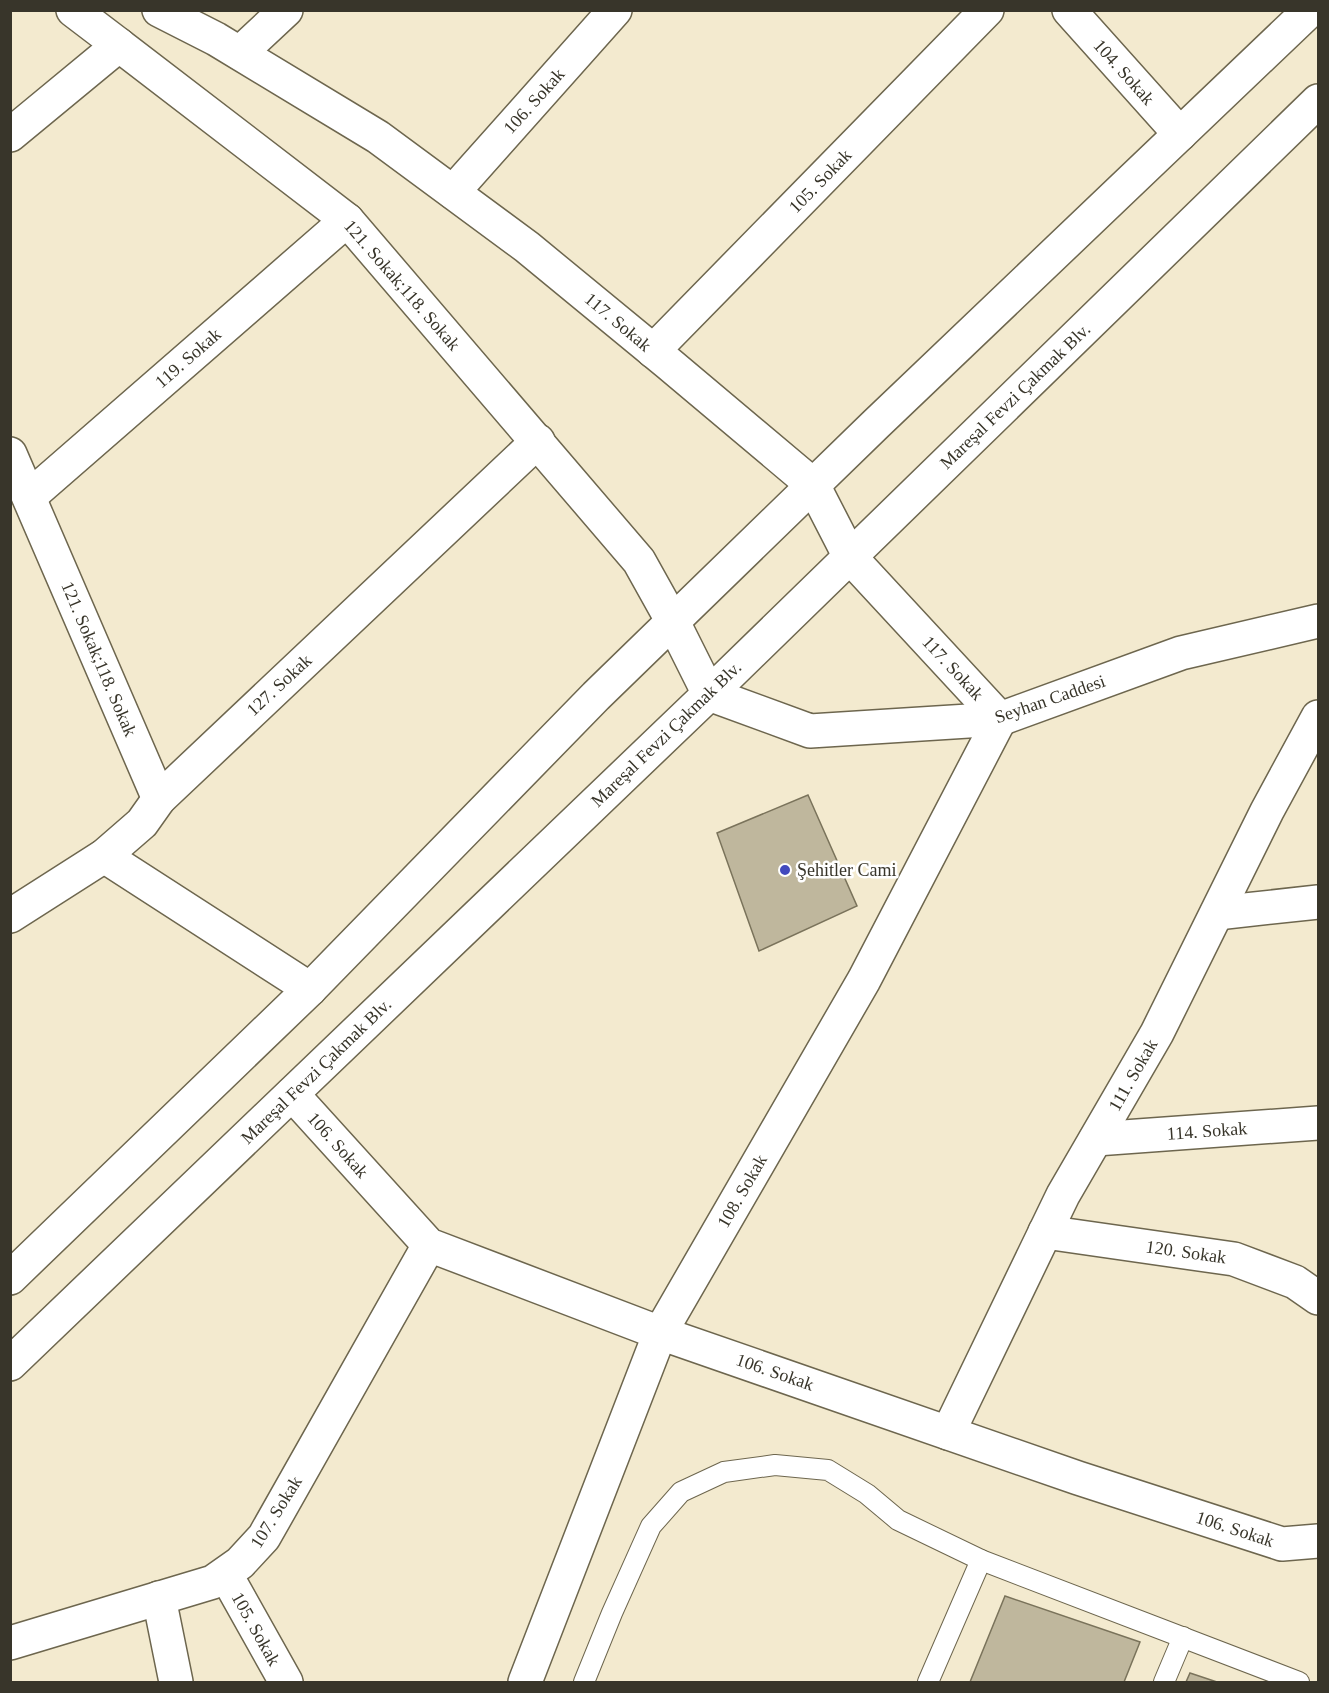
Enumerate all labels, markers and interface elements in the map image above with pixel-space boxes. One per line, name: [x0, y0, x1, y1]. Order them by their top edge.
street label: 104. Sokak: [1089, 35, 1159, 109]
street label: 106. Sokak: [499, 64, 569, 138]
street label: 105. Sokak: [785, 145, 855, 217]
street label: 121. Sokak;118. Sokak: [340, 216, 464, 354]
street label: 117. Sokak: [581, 289, 655, 355]
street label: Mareşal Fevzi Çakmak Blv.: [936, 319, 1094, 473]
street label: 119. Sokak: [151, 324, 225, 392]
street label: 121. Sokak;118. Sokak: [57, 579, 141, 739]
street label: 117. Sokak: [918, 632, 988, 704]
street label: 127. Sokak: [243, 650, 315, 720]
street label: Mareşal Fevzi Çakmak Blv.: [587, 657, 745, 811]
street label: Seyhan Caddesi: [992, 671, 1108, 727]
place label: Şehitler Cami: [797, 860, 896, 880]
marker: Şehitler Cami: [778, 863, 792, 877]
street label: Mareşal Fevzi Çakmak Blv.: [237, 994, 395, 1148]
street label: 111. Sokak: [1104, 1036, 1162, 1114]
street label: 106. Sokak: [303, 1108, 373, 1182]
street label: 114. Sokak: [1166, 1118, 1248, 1144]
street label: 108. Sokak: [713, 1151, 771, 1231]
street label: 120. Sokak: [1145, 1236, 1227, 1268]
street label: 106. Sokak: [733, 1349, 817, 1395]
street label: 107. Sokak: [246, 1472, 306, 1552]
street label: 106. Sokak: [1193, 1507, 1277, 1551]
street label: 105. Sokak: [228, 1589, 284, 1669]

